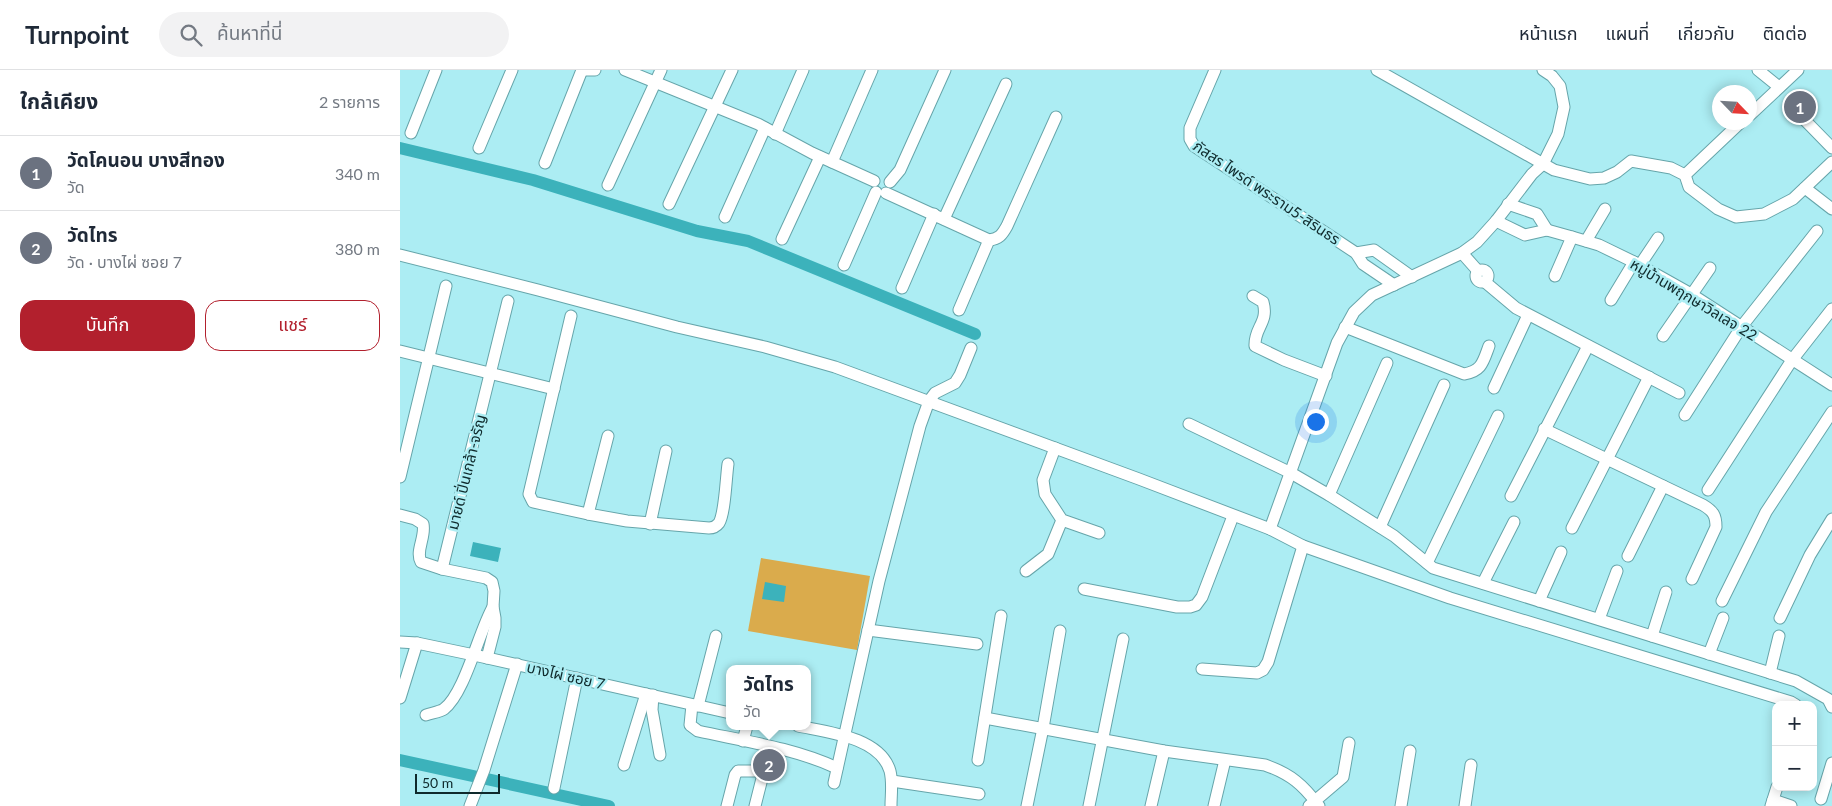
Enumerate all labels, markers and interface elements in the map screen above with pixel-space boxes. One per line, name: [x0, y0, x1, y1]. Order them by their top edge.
search box: [159, 12, 509, 57]
text: Turnpoint: [25, 20, 129, 49]
icon: search: [177, 21, 205, 49]
text: ค้นหาที่นี่: [217, 21, 282, 44]
text: หน้าแรก: [1519, 22, 1577, 44]
text: แผนที่: [1605, 22, 1649, 44]
text: เกี่ยวกับ: [1677, 22, 1735, 44]
text: ติดต่อ: [1763, 22, 1807, 44]
north arrow: [1712, 85, 1757, 130]
text: ใกล้เคียง: [20, 88, 98, 113]
pin: 1: [1784, 88, 1816, 126]
text: 2 รายการ: [319, 92, 380, 111]
street label: ภัสสร ไพรด์ พระราม5-สิรินธร: [1190, 136, 1344, 248]
text: วัดโคนอน บางสีทอง: [67, 148, 225, 171]
text: 1: [31, 164, 41, 183]
text: 340 m: [335, 164, 380, 183]
text: วัด: [67, 177, 85, 196]
text: วัดไทร: [67, 223, 117, 246]
text: 2: [31, 239, 41, 258]
text: 380 m: [335, 239, 380, 258]
text: วัด · บางไผ่ ซอย 7: [67, 252, 182, 271]
street label: หมู่บ้านพฤกษาวิลเลจ 22: [1627, 254, 1761, 345]
button: บันทึก: [20, 300, 195, 351]
button: แชร์: [205, 300, 380, 351]
your location: [1303, 409, 1329, 435]
street label: มายด์ ปิ่นเกล้า-จรัญ: [443, 412, 489, 532]
street label: บางไผ่ ซอย 7: [525, 657, 607, 693]
popup: [726, 665, 811, 730]
text: วัดไทร: [743, 672, 794, 695]
text: วัด: [743, 701, 761, 720]
map controls: [1772, 701, 1817, 791]
button: +: [1772, 701, 1817, 746]
pin: 2: [753, 746, 785, 784]
button: −: [1772, 746, 1817, 791]
scale bar: [415, 771, 500, 794]
text: 50 m: [422, 774, 453, 791]

